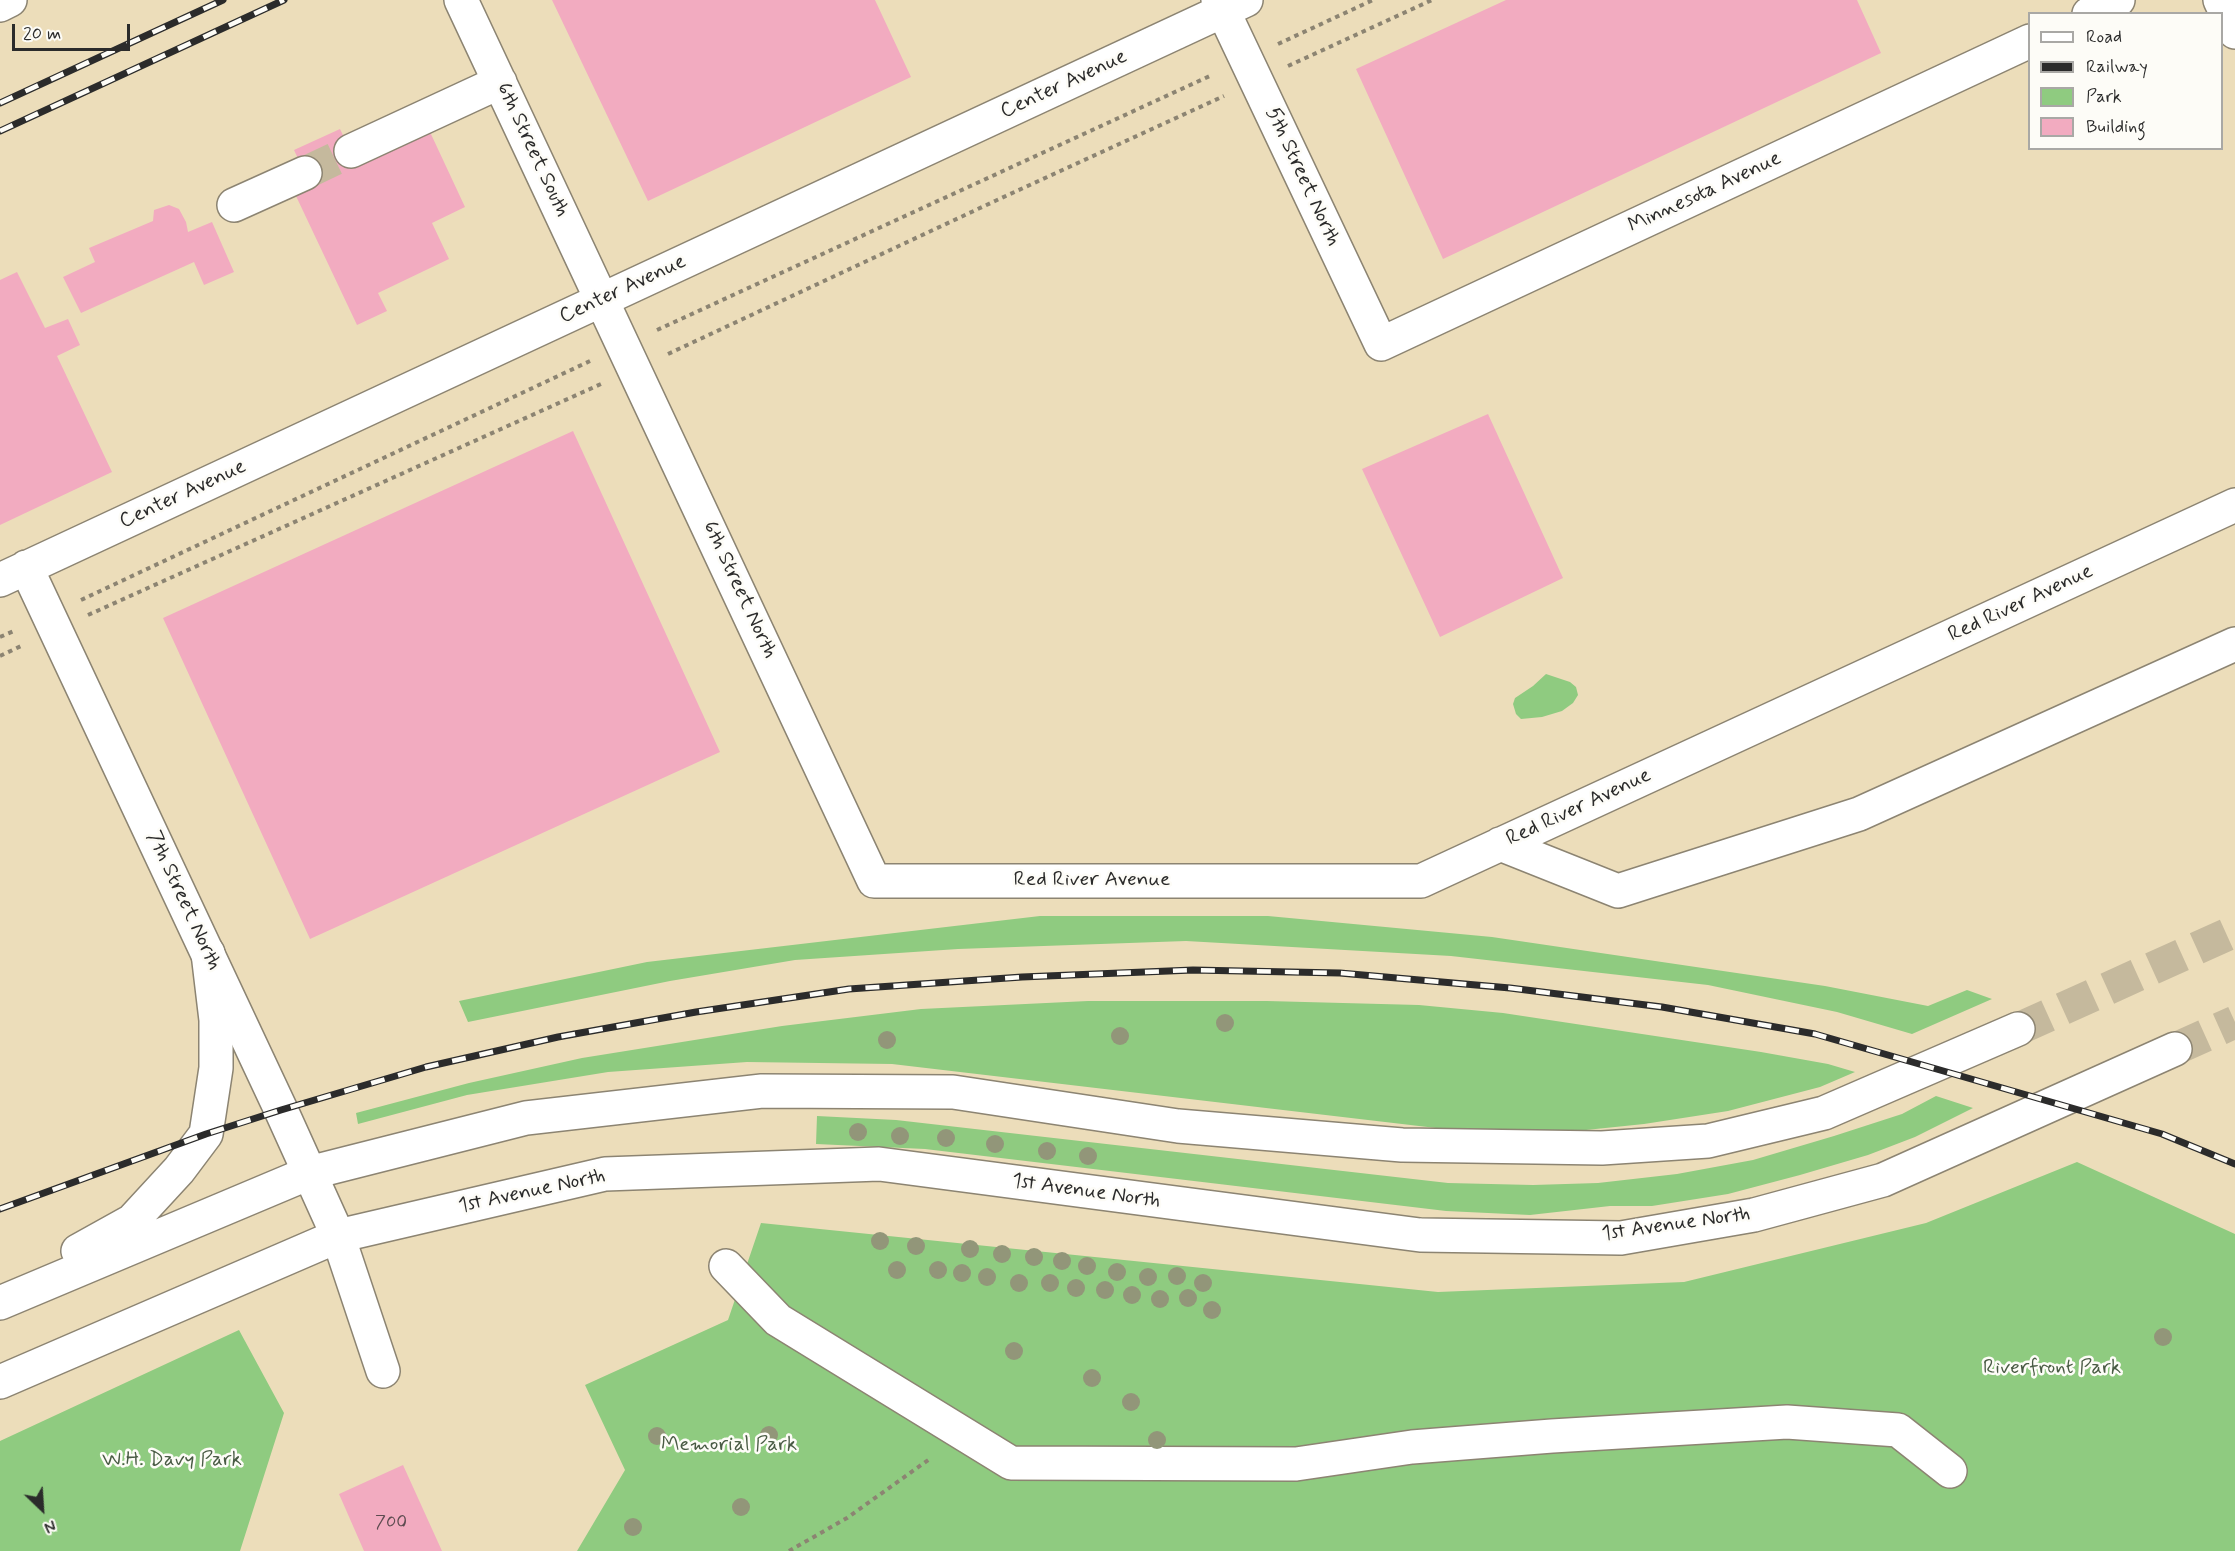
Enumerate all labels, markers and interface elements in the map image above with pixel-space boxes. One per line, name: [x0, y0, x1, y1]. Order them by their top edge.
scale bar: [15, 12, 134, 50]
legend: [2028, 12, 2223, 150]
text: 20 m: [23, 22, 61, 46]
text: Road: [2086, 25, 2122, 49]
street label: Center Avenue: [997, 45, 1131, 125]
text: Railway: [2086, 55, 2148, 79]
street label: 6th Street South: [490, 79, 574, 221]
text: Park: [2086, 85, 2122, 109]
street label: 5th Street North: [1259, 103, 1345, 251]
text: Building: [2086, 115, 2146, 139]
street label: Minnesota Avenue: [1625, 147, 1785, 239]
street label: Center Avenue: [556, 250, 690, 330]
street label: Center Avenue: [116, 455, 250, 535]
street label: 6th Street North: [696, 517, 782, 663]
street label: Red River Avenue: [1945, 559, 2097, 649]
street label: Red River Avenue: [1503, 763, 1655, 853]
street label: 7th Street North: [140, 827, 226, 975]
street label: Red River Avenue: [1014, 868, 1170, 894]
street label: 1st Avenue North: [456, 1164, 608, 1220]
street label: 1st Avenue North: [1010, 1169, 1162, 1215]
street label: 1st Avenue North: [1600, 1202, 1752, 1248]
park label: Riverfront Park: [1983, 1356, 2121, 1382]
park label: Memorial Park: [661, 1433, 797, 1459]
park label: W.H. Davy Park: [102, 1448, 242, 1474]
north arrow: [12, 1479, 72, 1539]
house number: 700: [375, 1512, 407, 1534]
text: N: [41, 1514, 59, 1538]

